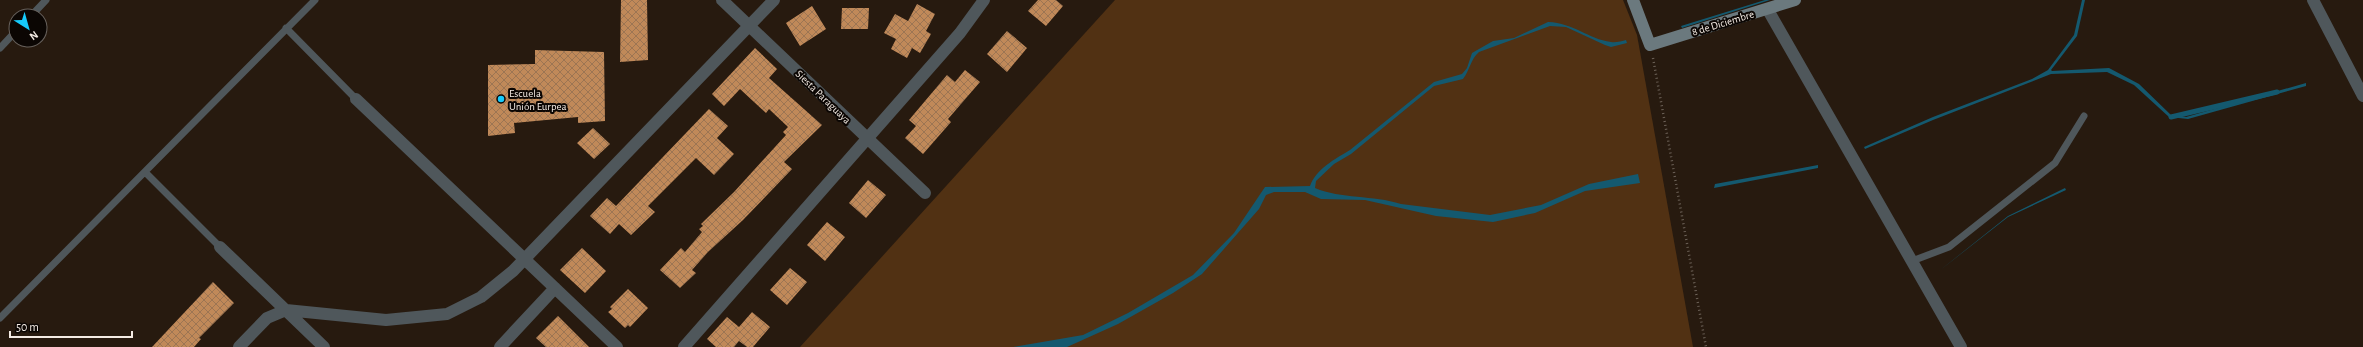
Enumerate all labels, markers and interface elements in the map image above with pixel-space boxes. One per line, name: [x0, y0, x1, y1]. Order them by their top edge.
north arrow: [8, 8, 48, 48]
street label: 8 de Diciembre: [1691, 8, 1755, 38]
text: N: [27, 29, 40, 42]
street label: Siesta Paraguaya: [793, 68, 853, 126]
place label: Escuela Unión Eurpea: [509, 88, 567, 112]
marker: Escuela Unión Eurpea: [496, 94, 506, 104]
scale bar: [10, 313, 132, 339]
text: 50 m: [16, 321, 39, 333]

